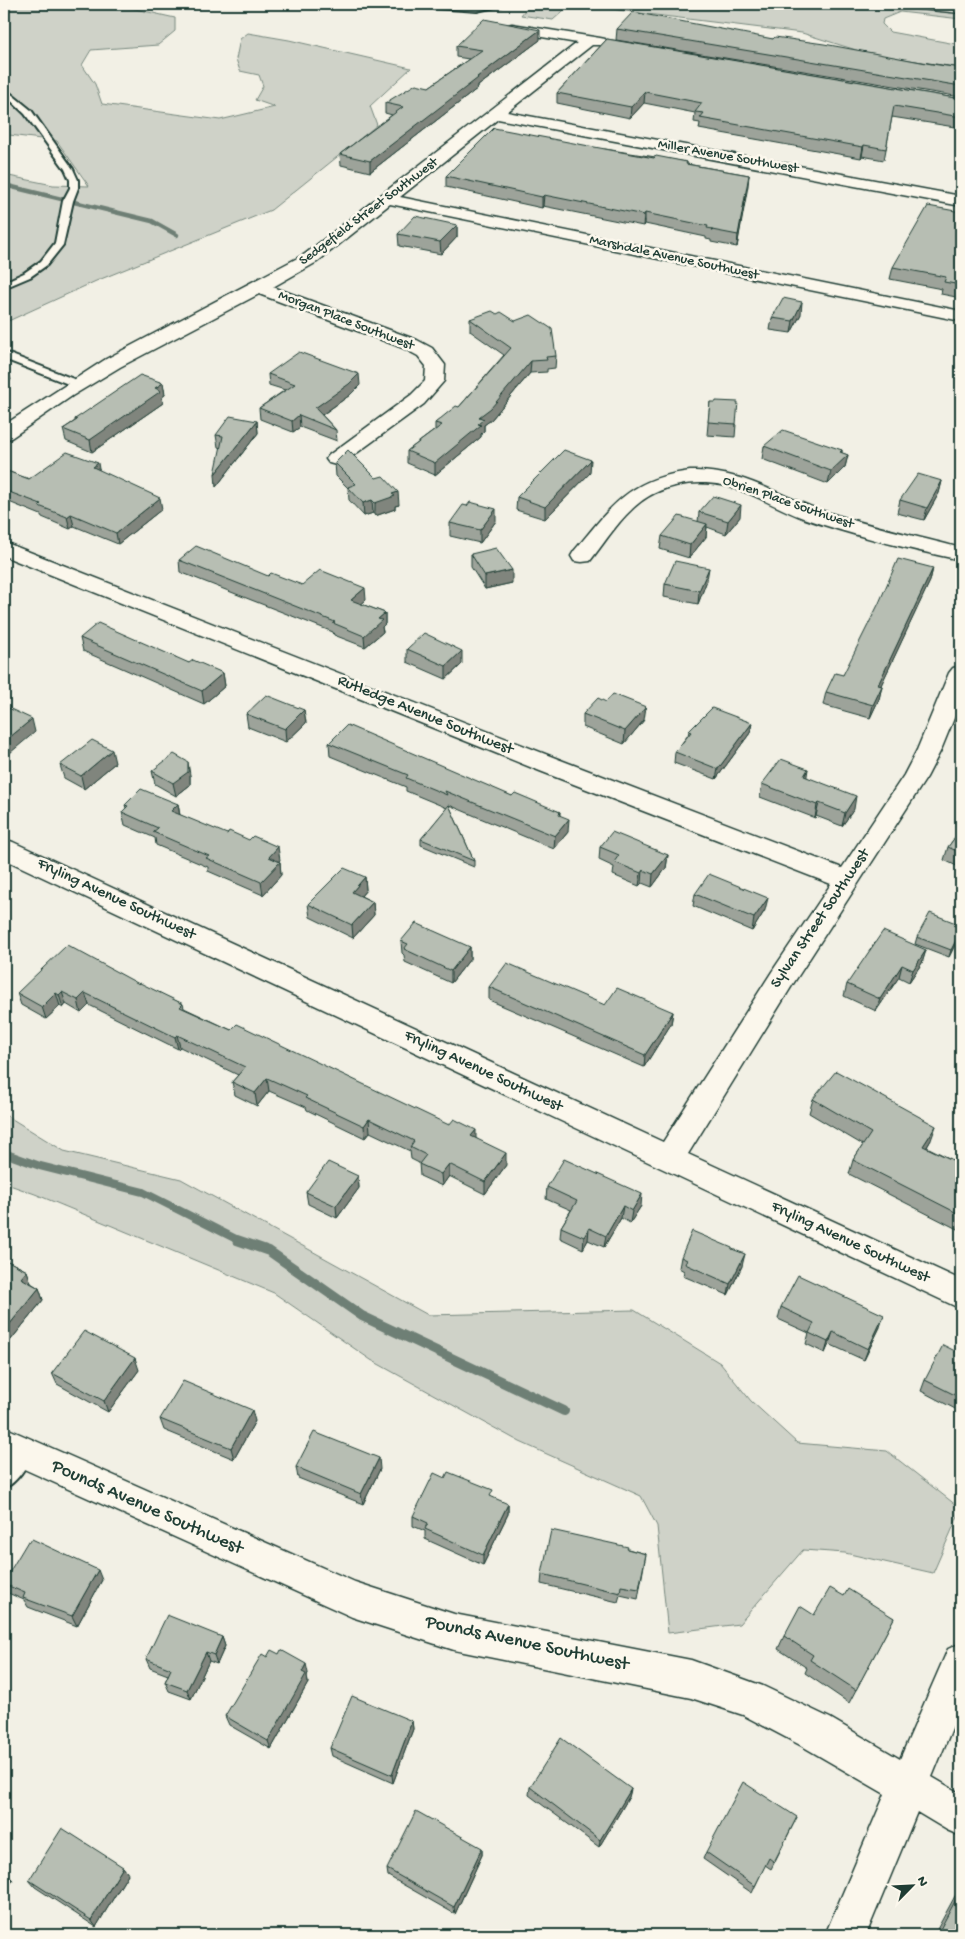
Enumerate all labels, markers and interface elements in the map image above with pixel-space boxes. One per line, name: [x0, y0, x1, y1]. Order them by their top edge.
street label: Miller Avenue Southwest: [656, 136, 801, 178]
street label: Sedgefield Street Southwest: [296, 153, 443, 270]
street label: Marshdale Avenue Southwest: [588, 232, 761, 285]
street label: Morgan Place Southwest: [276, 287, 417, 355]
street label: Obrien Place Southwest: [720, 473, 857, 534]
street label: Rutledge Avenue Southwest: [334, 672, 517, 761]
street label: Sylvan Street Southwest: [767, 844, 876, 992]
street label: Fryling Avenue Southwest: [33, 855, 200, 946]
street label: Fryling Avenue Southwest: [400, 1027, 567, 1118]
street label: Fryling Avenue Southwest: [767, 1198, 934, 1289]
street label: Pounds Avenue Southwest: [47, 1455, 248, 1562]
street label: Pounds Avenue Southwest: [422, 1611, 633, 1677]
north arrow: [888, 1862, 938, 1912]
text: N: [912, 1874, 931, 1889]

